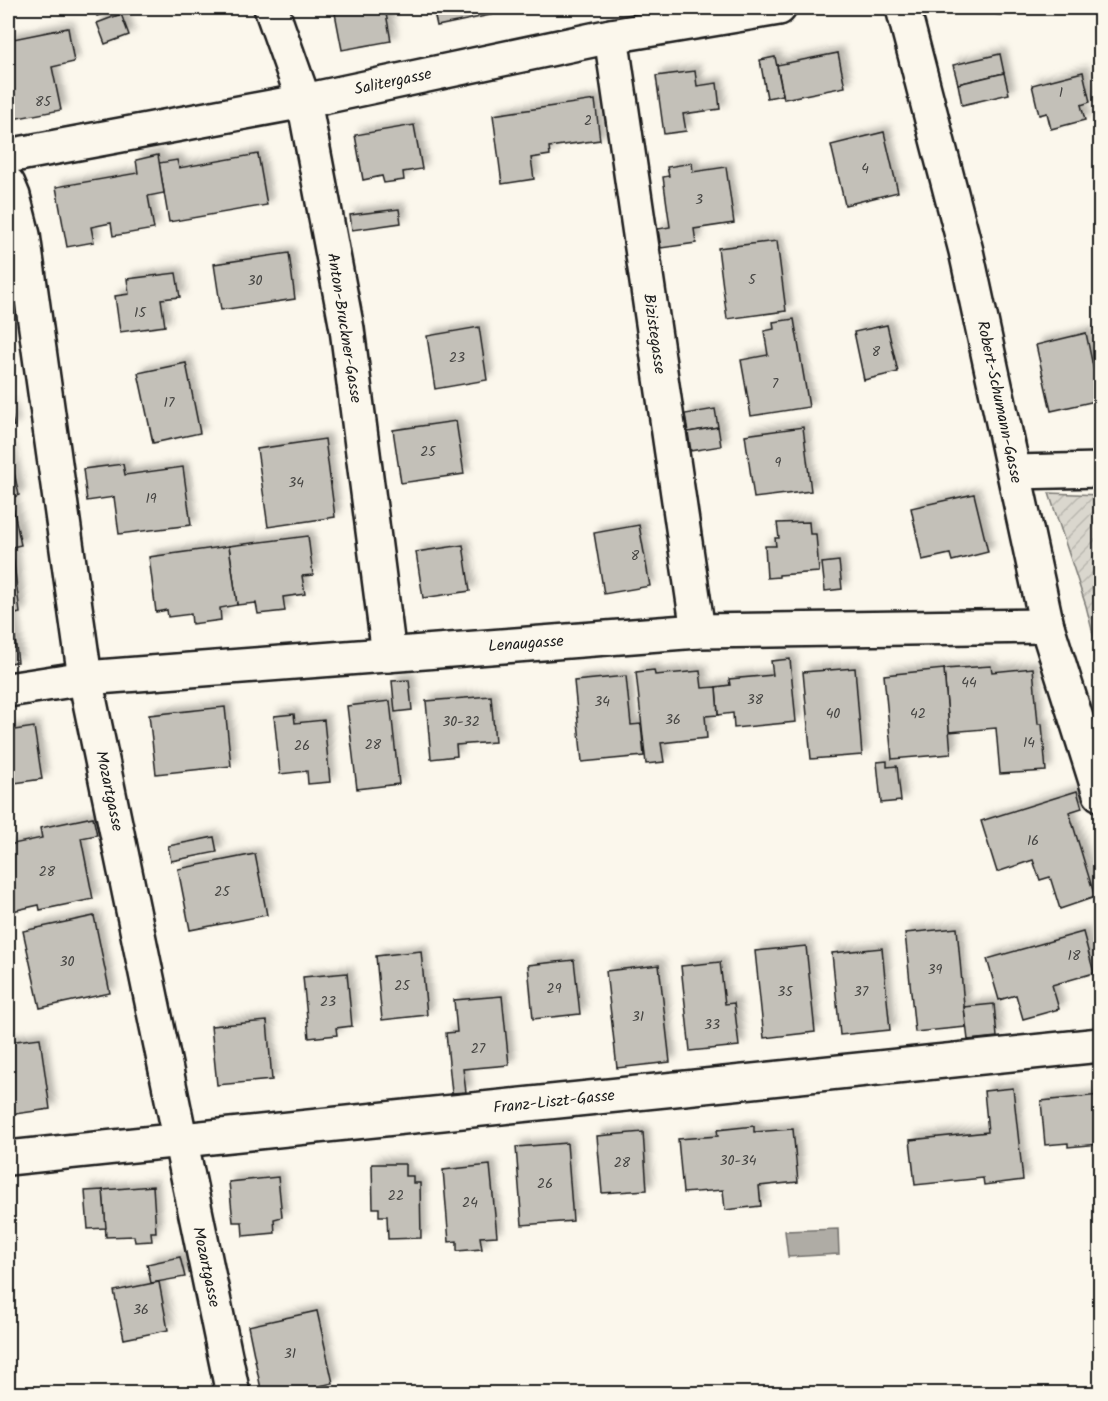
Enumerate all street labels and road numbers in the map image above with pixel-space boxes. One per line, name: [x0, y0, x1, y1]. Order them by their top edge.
street label: Salitergasse: [352, 62, 434, 102]
street label: Anton-Bruckner-Gasse: [320, 251, 368, 405]
street label: Bizistegasse: [636, 292, 672, 376]
street label: Robert-Schumann-Gasse: [970, 318, 1028, 486]
street label: Lenaugasse: [487, 629, 565, 659]
street label: Mozartgasse: [88, 748, 130, 834]
street label: Franz-Liszt-Gasse: [492, 1083, 616, 1121]
street label: Mozartgasse: [185, 1224, 227, 1310]

